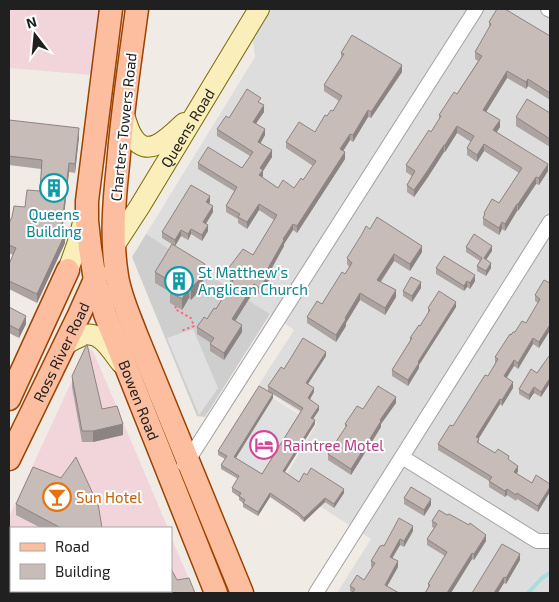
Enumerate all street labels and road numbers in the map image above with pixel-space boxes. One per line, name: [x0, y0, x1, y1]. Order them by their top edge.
street label: Charters Towers Road: [106, 52, 140, 202]
street label: Queens Road: [156, 85, 218, 171]
street label: Ross River Road: [29, 299, 93, 405]
street label: Bowen Road: [115, 357, 163, 443]

